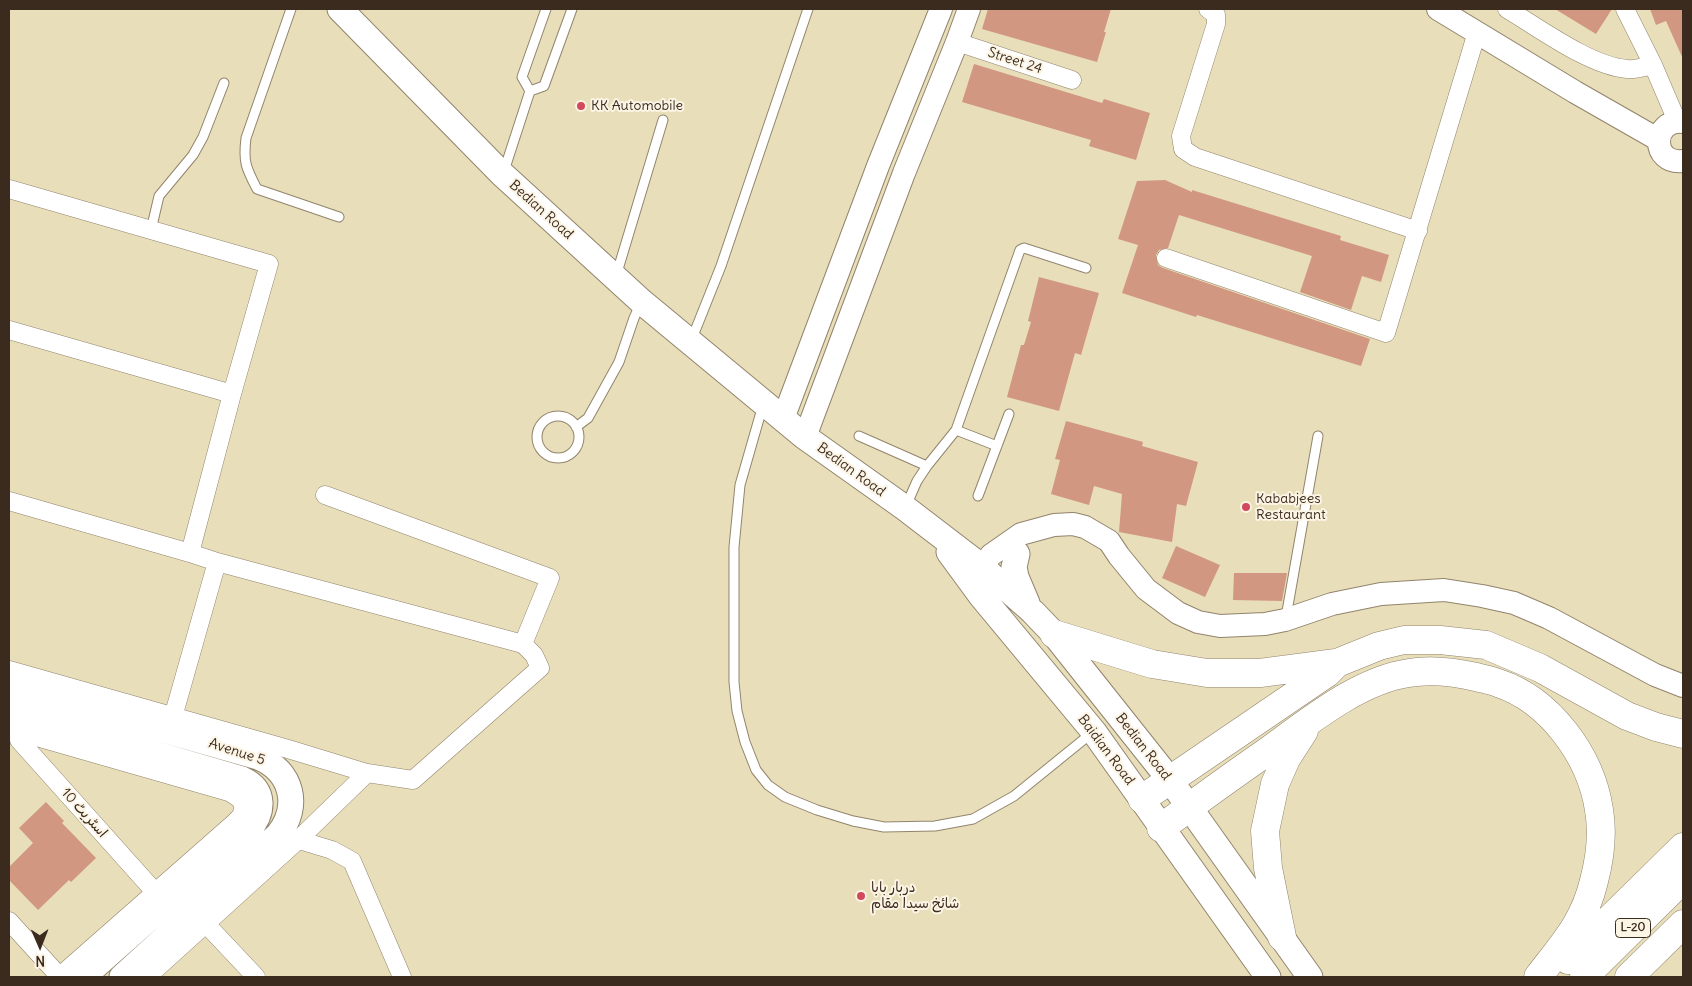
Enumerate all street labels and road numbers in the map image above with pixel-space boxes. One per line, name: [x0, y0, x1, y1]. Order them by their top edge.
street label: Street 24: [986, 44, 1044, 78]
street label: Bedian Road: [506, 177, 576, 243]
street label: Bedian Road: [814, 440, 888, 500]
street label: Bedian Road: [1112, 710, 1174, 784]
street label: Baidian Road: [1074, 711, 1138, 789]
street label: Avenue 5: [207, 735, 267, 769]
street label: اسٹریٹ 10: [57, 785, 111, 841]
road number: L-20: [1616, 918, 1650, 938]

